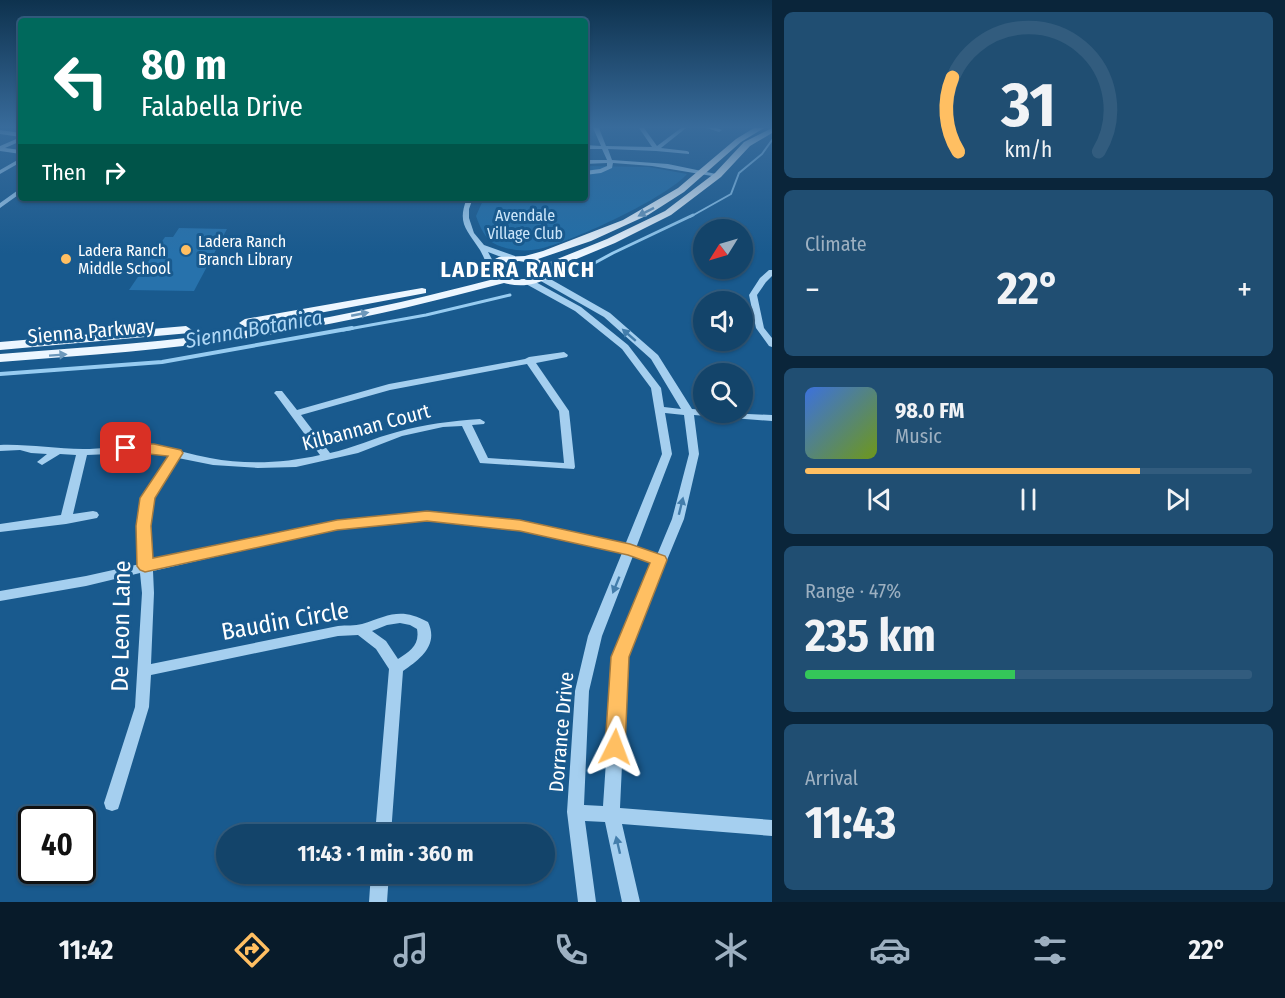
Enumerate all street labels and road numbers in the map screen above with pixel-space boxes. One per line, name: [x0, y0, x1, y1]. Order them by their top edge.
street label: Sienna Parkway: [27, 313, 155, 348]
street label: Kilbannan Court: [299, 398, 433, 456]
street label: De Leon Lane: [106, 560, 136, 692]
street label: Baudin Circle: [219, 596, 351, 646]
street label: Dorrance Drive: [544, 671, 578, 793]

